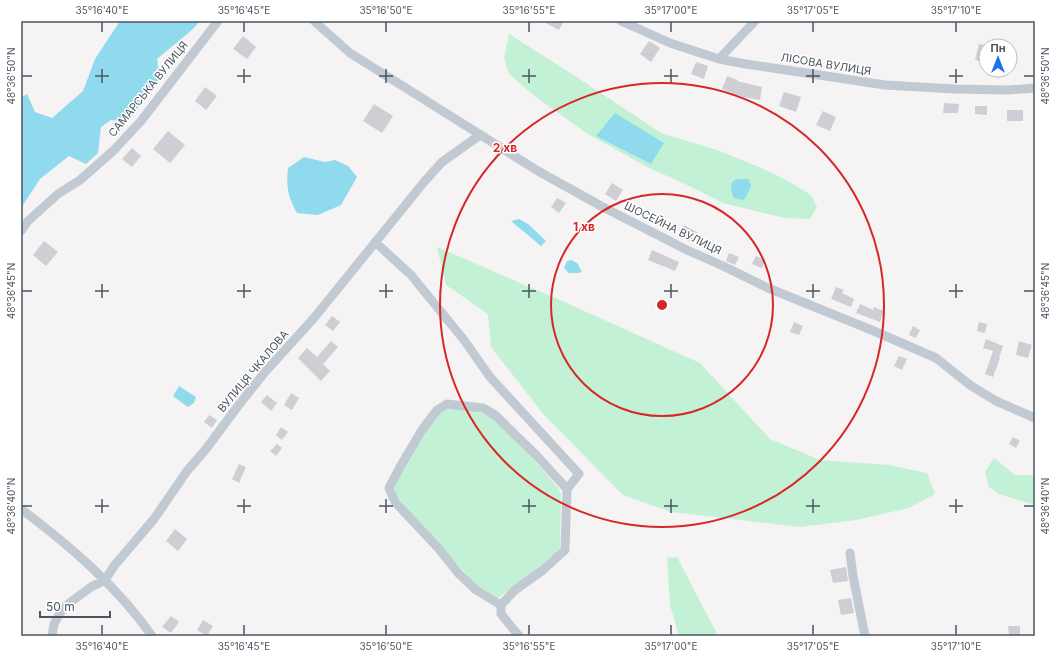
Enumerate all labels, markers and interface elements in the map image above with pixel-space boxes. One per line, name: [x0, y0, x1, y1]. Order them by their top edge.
text: 35°16'40"E: [76, 4, 128, 16]
text: 35°16'45"E: [218, 4, 270, 16]
text: 35°16'50"E: [359, 4, 413, 16]
text: 35°16'55"E: [503, 4, 555, 16]
text: 35°17'00"E: [645, 4, 697, 16]
text: 35°17'05"E: [787, 4, 839, 16]
text: 35°17'10"E: [931, 4, 981, 16]
street label: САМАРСЬКА ВУЛИЦЯ: [105, 38, 191, 140]
north arrow: [978, 38, 1018, 78]
text: Пн: [990, 41, 1006, 55]
text: 48°36'50"N: [5, 47, 17, 105]
text: 48°36'50"N: [1039, 47, 1051, 105]
street label: ЛІСОВА ВУЛИЦЯ: [780, 50, 872, 78]
text: 2 хв: [493, 140, 517, 155]
street label: ШОСЕЙНА ВУЛИЦЯ: [622, 198, 724, 258]
text: 1 хв: [573, 219, 595, 234]
text: 48°36'45"N: [5, 263, 17, 319]
text: 48°36'45"N: [1039, 263, 1051, 319]
centre of rings: [655, 298, 669, 312]
street label: ВУЛИЦЯ ЧКАЛОВА: [215, 327, 292, 415]
text: 48°36'40"N: [5, 478, 17, 534]
text: 48°36'40"N: [1039, 478, 1051, 534]
scale bar: [40, 593, 110, 619]
text: 50 m: [46, 599, 75, 614]
text: 35°16'40"E: [76, 640, 128, 652]
text: 35°16'45"E: [218, 640, 270, 652]
text: 35°16'50"E: [359, 640, 413, 652]
text: 35°16'55"E: [503, 640, 555, 652]
text: 35°17'00"E: [645, 640, 697, 652]
text: 35°17'05"E: [787, 640, 839, 652]
text: 35°17'10"E: [931, 640, 981, 652]

